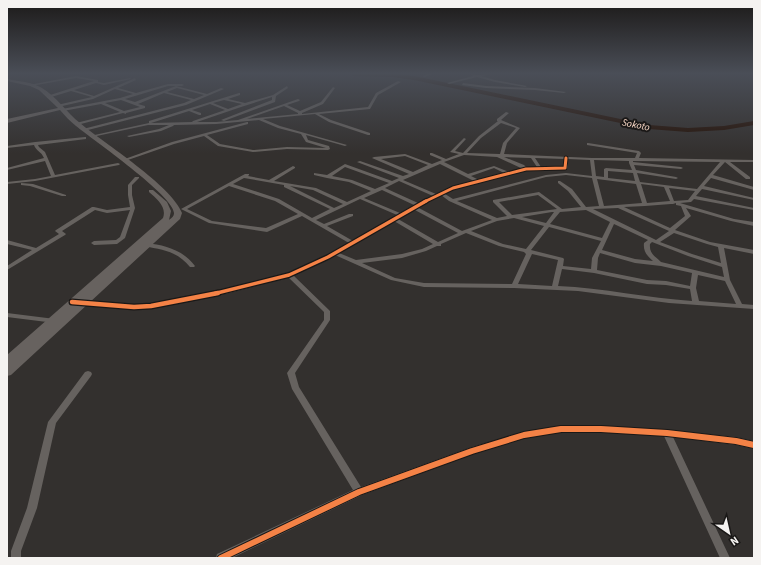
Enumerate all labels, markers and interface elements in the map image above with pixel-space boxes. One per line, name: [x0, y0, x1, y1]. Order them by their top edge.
water label: Sokoto: [621, 115, 651, 135]
north arrow: [709, 513, 749, 553]
text: N: [727, 533, 742, 549]

